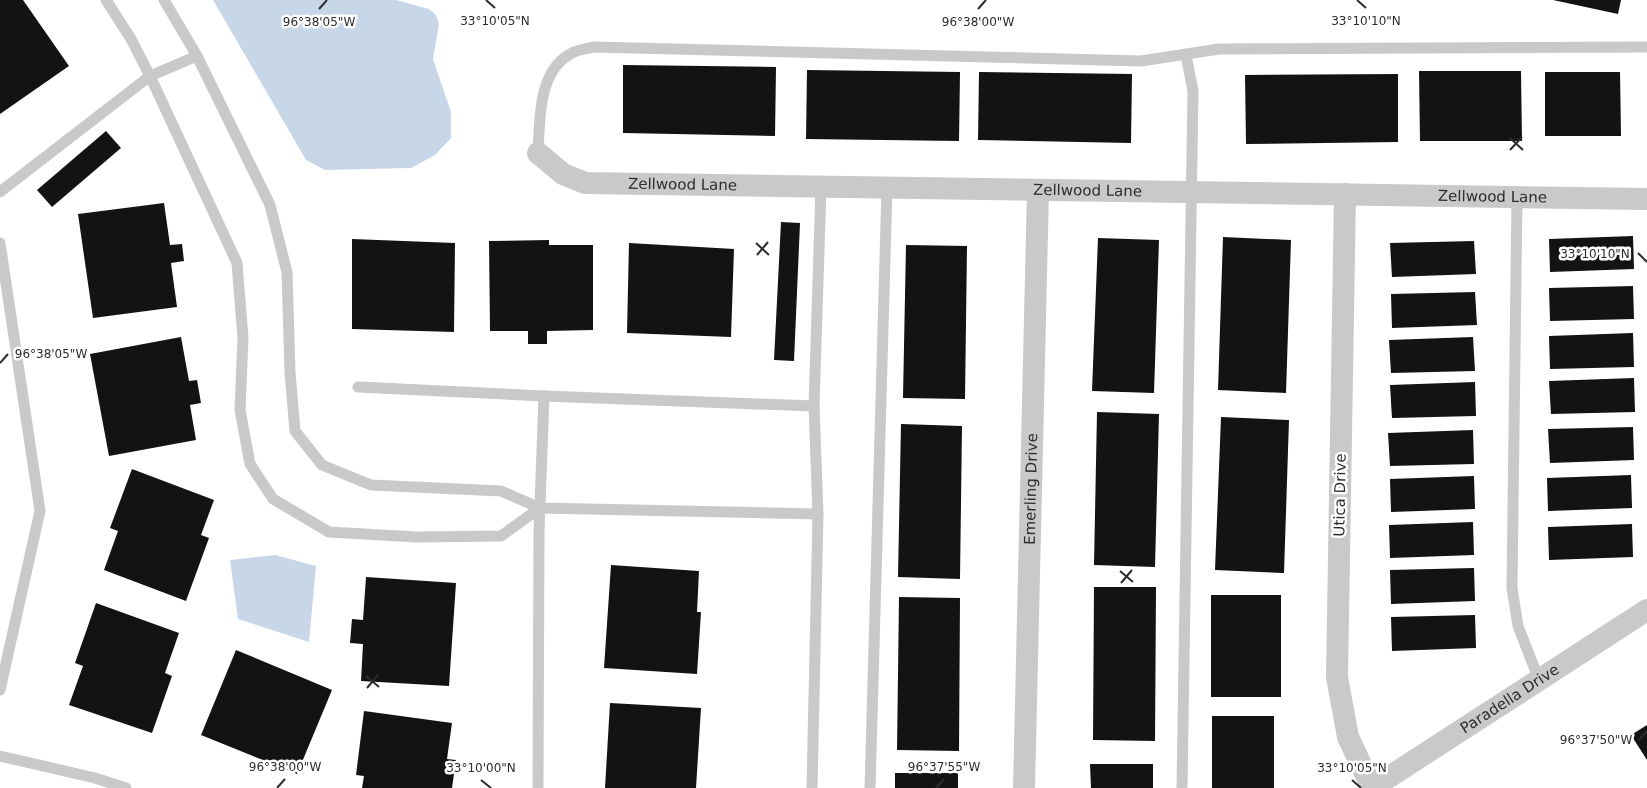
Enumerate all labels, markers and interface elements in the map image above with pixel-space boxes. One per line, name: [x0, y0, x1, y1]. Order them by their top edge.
text: 33°10'05"N: [460, 14, 530, 28]
text: 33°10'10"N: [1331, 14, 1401, 28]
text: 96°38'05"W: [283, 15, 355, 29]
text: 96°38'00"W: [942, 15, 1014, 29]
street label: Zellwood Lane: [628, 175, 737, 194]
street label: Zellwood Lane: [1033, 181, 1142, 200]
street label: Zellwood Lane: [1438, 187, 1547, 206]
text: 33°10'10"N: [1560, 247, 1630, 261]
text: 96°38'05"W: [15, 347, 87, 361]
street label: Emerling Drive: [1021, 433, 1041, 545]
street label: Utica Drive: [1330, 453, 1350, 537]
street label: Paradella Drive: [1457, 660, 1562, 737]
text: 96°37'50"W: [1560, 733, 1632, 747]
text: 96°38'00"W: [249, 760, 321, 774]
text: 96°37'55"W: [908, 760, 980, 774]
text: 33°10'00"N: [446, 761, 516, 775]
text: 33°10'05"N: [1317, 761, 1387, 775]

